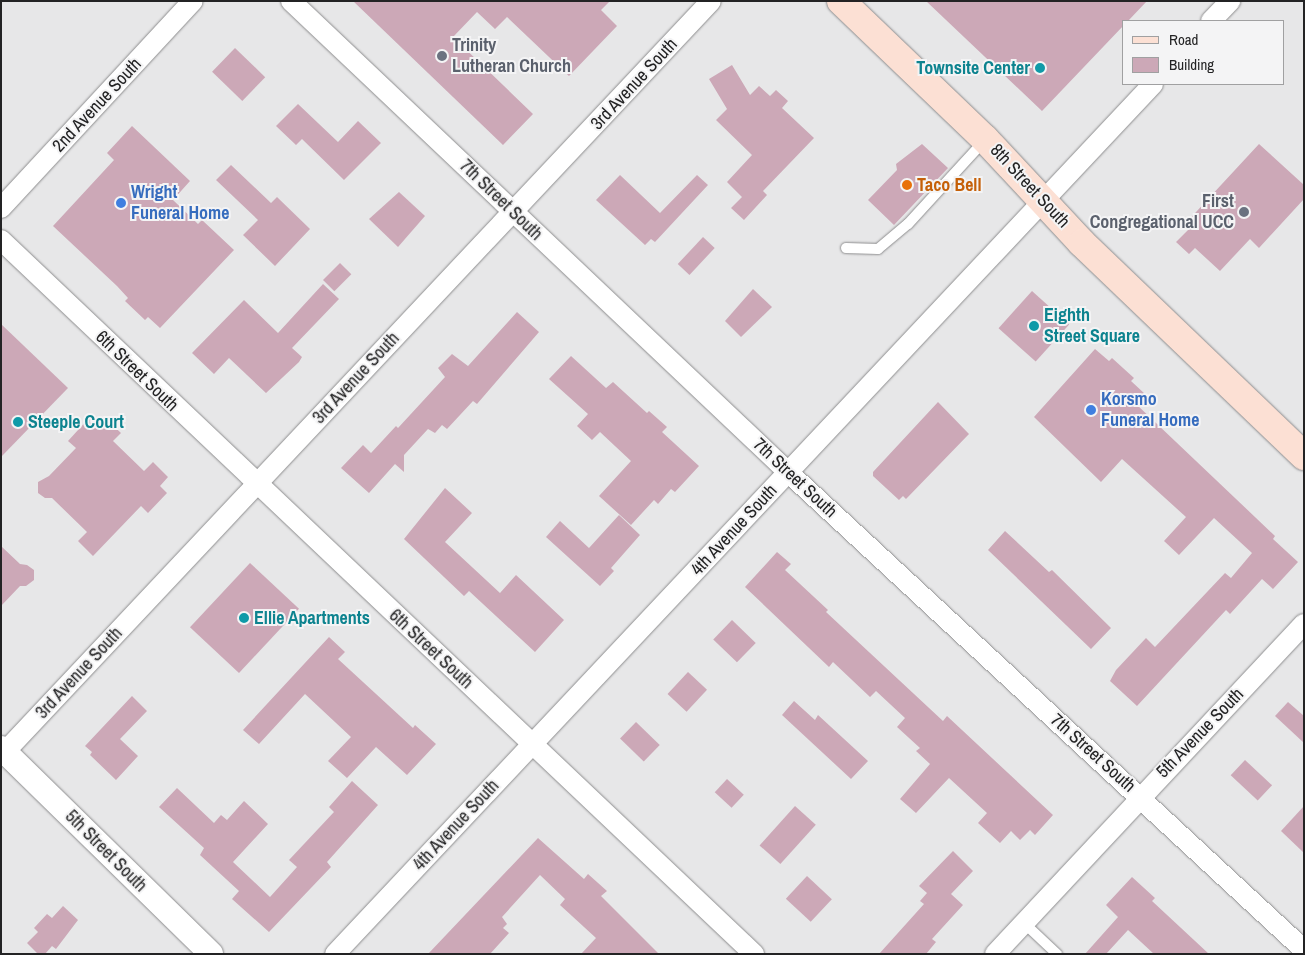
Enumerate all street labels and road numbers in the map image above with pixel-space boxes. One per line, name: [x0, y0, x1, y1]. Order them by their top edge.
street label: 3rd Avenue South: [586, 34, 682, 134]
street label: 2nd Avenue South: [48, 53, 146, 157]
street label: 8th Street South: [986, 140, 1074, 232]
street label: 7th Street South: [455, 155, 547, 245]
street label: 6th Street South: [91, 326, 183, 416]
street label: 3rd Avenue South: [308, 328, 404, 428]
street label: 7th Street South: [749, 434, 841, 522]
street label: 4th Avenue South: [686, 480, 782, 580]
street label: 6th Street South: [385, 605, 477, 693]
street label: 3rd Avenue South: [31, 623, 127, 723]
street label: 5th Avenue South: [1152, 683, 1248, 783]
street label: 7th Street South: [1046, 709, 1140, 797]
street label: 4th Avenue South: [408, 775, 504, 875]
street label: 5th Street South: [61, 806, 151, 896]

